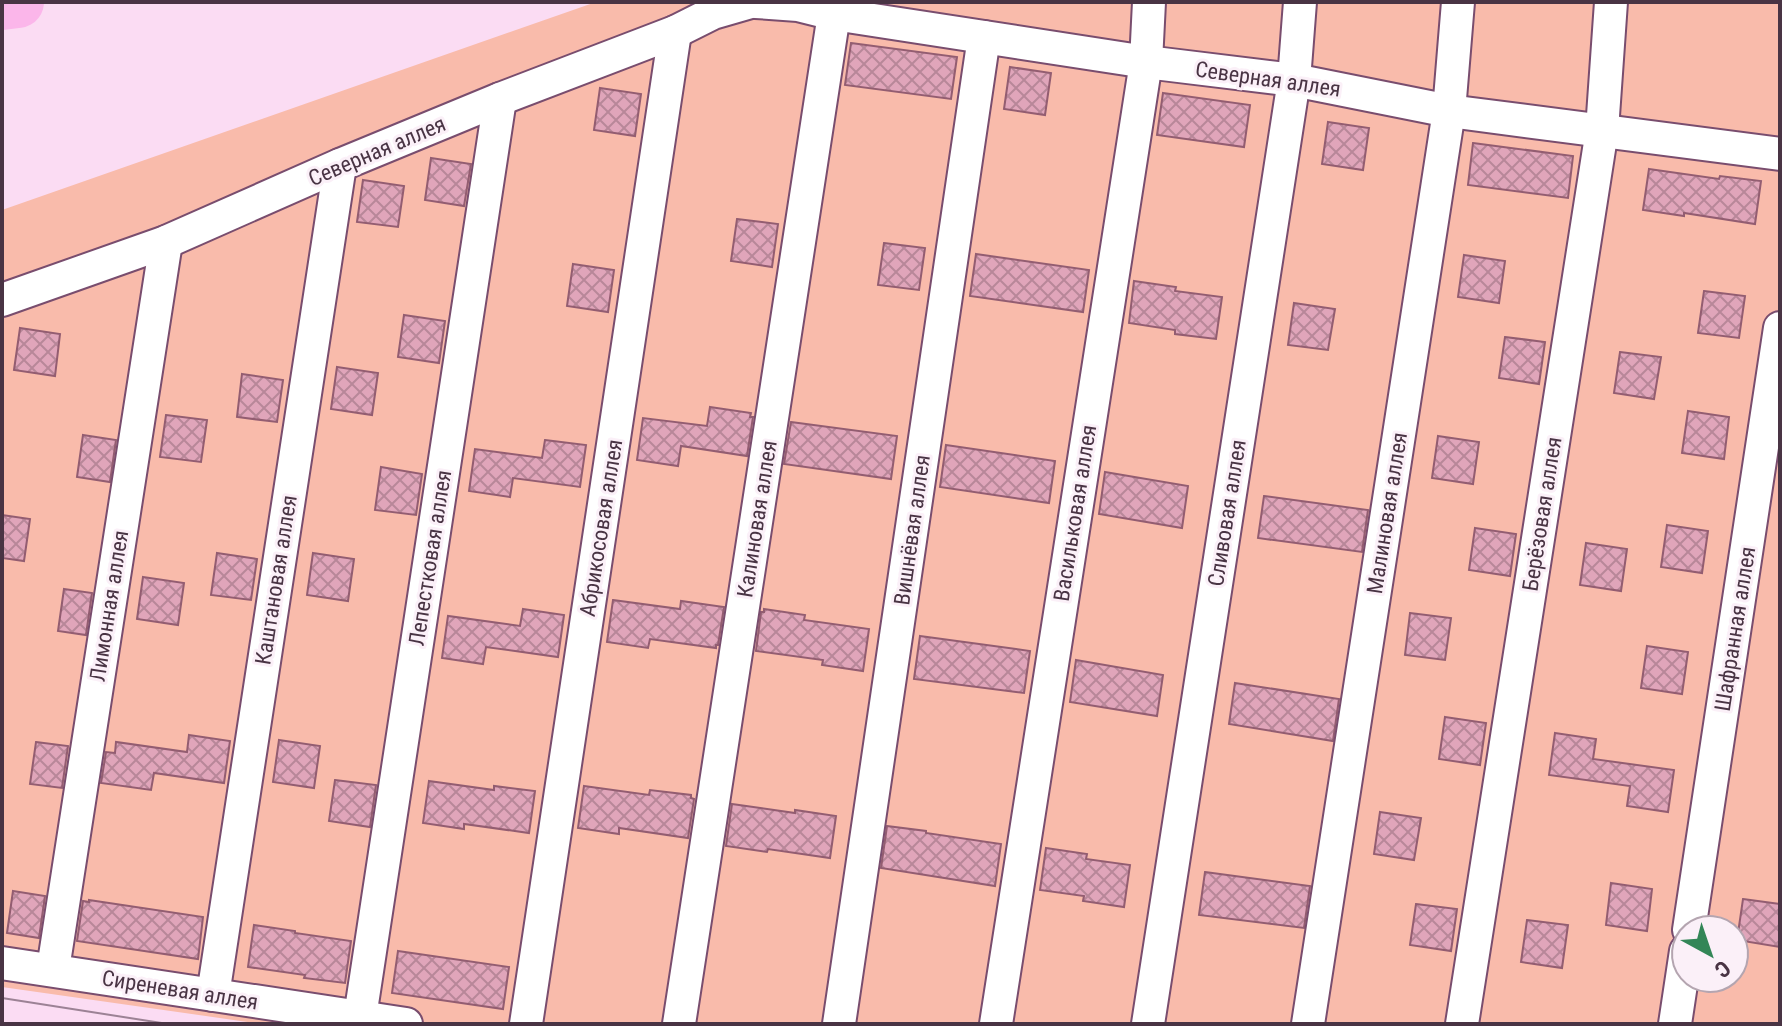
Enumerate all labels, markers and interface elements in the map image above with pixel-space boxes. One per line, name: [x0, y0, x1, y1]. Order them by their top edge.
street label: Северная аллея: [1194, 56, 1342, 102]
street label: Северная аллея: [305, 111, 449, 191]
street label: Васильковая аллея: [1049, 423, 1101, 603]
street label: Малиновая аллея: [1362, 431, 1412, 595]
street label: Берёзовая аллея: [1517, 435, 1567, 593]
street label: Абрикосовая аллея: [575, 438, 627, 618]
street label: Сливовая аллея: [1203, 438, 1251, 588]
street label: Калиновая аллея: [732, 439, 782, 599]
street label: Вишнёвая аллея: [889, 453, 935, 607]
street label: Лепестковая аллея: [404, 468, 456, 648]
street label: Каштановая аллея: [250, 493, 302, 667]
street label: Лимонная аллея: [85, 529, 133, 683]
street label: Шафранная аллея: [1710, 545, 1760, 713]
north arrow: [1670, 914, 1750, 994]
text: С: [1710, 955, 1735, 983]
street label: Сиреневая аллея: [100, 965, 260, 1015]

